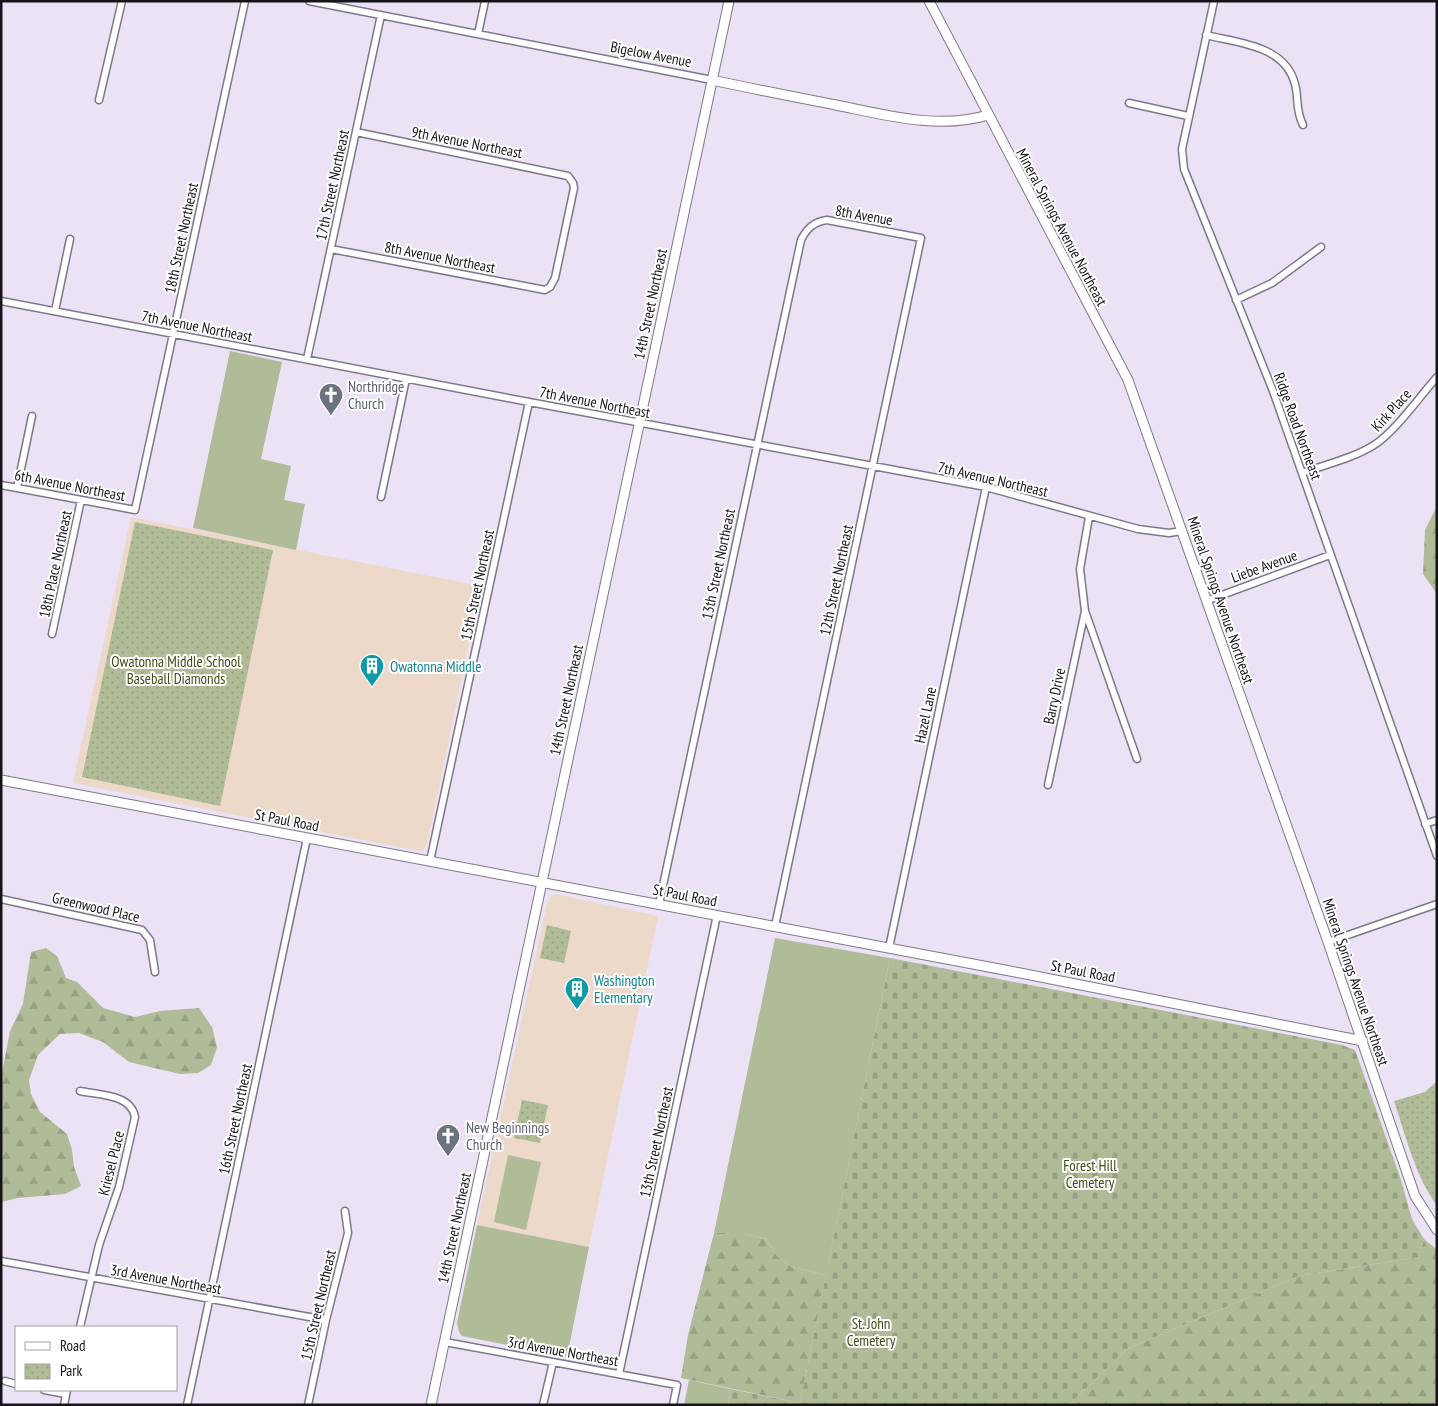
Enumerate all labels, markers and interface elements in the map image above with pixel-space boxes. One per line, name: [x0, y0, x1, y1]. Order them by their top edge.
street label: Bigelow Avenue: [609, 37, 693, 71]
street label: 9th Avenue Northeast: [410, 122, 524, 162]
street label: 17th Street Northeast: [311, 128, 353, 242]
street label: Mineral Springs Avenue Northeast: [1012, 145, 1112, 309]
street label: 18th Street Northeast: [160, 181, 202, 295]
street label: 8th Avenue: [834, 201, 894, 229]
street label: 8th Avenue Northeast: [383, 237, 497, 277]
street label: 14th Street Northeast: [629, 247, 671, 361]
street label: 7th Avenue Northeast: [140, 306, 254, 346]
street label: Ridge Road Northeast: [1270, 370, 1326, 482]
place label: Northridge Church: [348, 377, 404, 413]
church icon: Northridge Church: [318, 382, 344, 416]
street label: 7th Avenue Northeast: [538, 382, 652, 422]
street label: Kirk Place: [1367, 385, 1415, 435]
street label: 7th Avenue Northeast: [936, 457, 1050, 501]
street label: 6th Avenue Northeast: [13, 465, 127, 505]
street label: 13th Street Northeast: [697, 507, 739, 621]
street label: 18th Place Northeast: [34, 509, 76, 619]
street label: Mineral Springs Avenue Northeast: [1183, 514, 1259, 686]
street label: 12th Street Northeast: [815, 523, 857, 637]
street label: 15th Street Northeast: [456, 528, 498, 642]
street label: Liebe Avenue: [1228, 545, 1300, 587]
street label: 14th Street Northeast: [545, 643, 587, 757]
park label: Owatonna Middle School Baseball Diamonds: [111, 652, 241, 688]
building icon: Owatonna Middle: [359, 653, 385, 687]
place label: Owatonna Middle: [390, 657, 481, 676]
street label: Barry Drive: [1039, 666, 1069, 726]
street label: Hazel Lane: [910, 685, 940, 745]
street label: St Paul Road: [253, 804, 321, 836]
street label: St Paul Road: [651, 879, 719, 911]
street label: Greenwood Place: [50, 888, 142, 926]
street label: Mineral Springs Avenue Northeast: [1318, 896, 1394, 1068]
street label: St Paul Road: [1049, 955, 1117, 987]
place label: Washington Elementary: [594, 971, 655, 1007]
building icon: Washington Elementary: [564, 976, 590, 1010]
street label: 16th Street Northeast: [214, 1062, 256, 1176]
street label: 13th Street Northeast: [635, 1085, 677, 1199]
place label: New Beginnings Church: [466, 1118, 549, 1154]
church icon: New Beginnings Church: [435, 1123, 461, 1157]
street label: Kriesel Place: [94, 1129, 128, 1197]
park label: Forest Hill Cemetery: [1063, 1156, 1117, 1192]
street label: 14th Street Northeast: [433, 1171, 475, 1285]
street label: 15th Street Northeast: [296, 1248, 340, 1362]
street label: 3rd Avenue Northeast: [109, 1260, 223, 1298]
park label: St. John Cemetery: [847, 1314, 896, 1350]
legend: [15, 1326, 178, 1391]
street label: 3rd Avenue Northeast: [506, 1332, 620, 1370]
text: Road: [60, 1336, 86, 1355]
text: Park: [60, 1361, 82, 1380]

